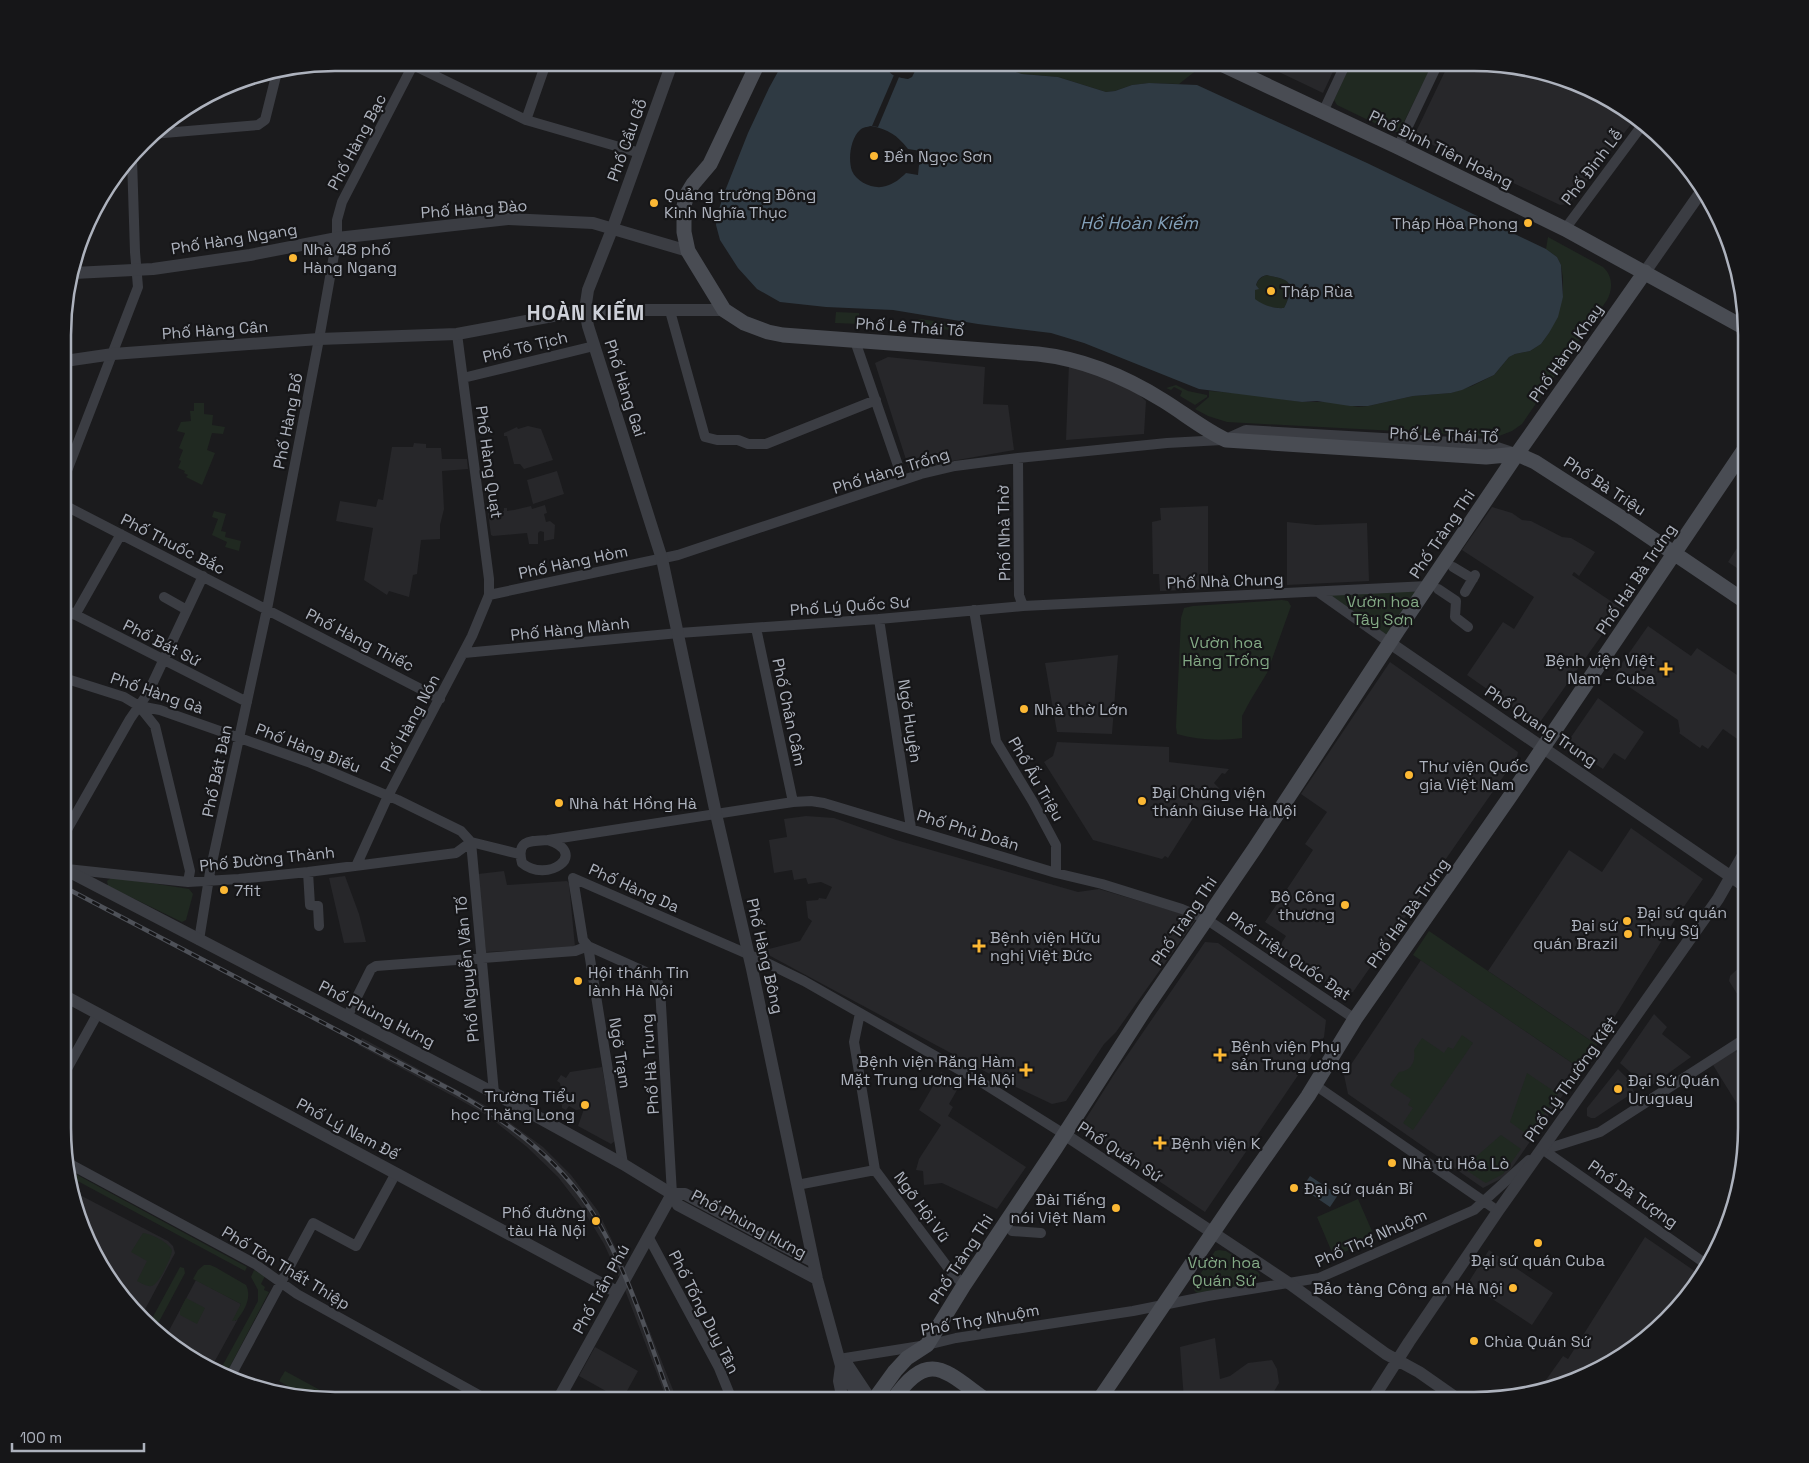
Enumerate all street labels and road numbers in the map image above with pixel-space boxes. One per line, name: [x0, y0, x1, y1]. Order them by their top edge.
street label: Phố Hàng Bạc: [323, 90, 391, 194]
street label: Phố Cầu Gỗ: [602, 96, 652, 184]
street label: Phố Đinh Tiên Hoàng: [1366, 105, 1516, 193]
street label: Phố Đinh Lễ: [1557, 125, 1627, 209]
street label: Phố Hàng Đào: [420, 195, 528, 223]
street label: Phố Hàng Ngang: [169, 219, 299, 259]
street label: Phố Hàng Khay: [1524, 300, 1608, 406]
street label: Phố Lê Thái Tổ: [855, 313, 965, 341]
street label: Phố Hàng Cân: [161, 316, 269, 344]
street label: Phố Tô Tịch: [480, 326, 570, 368]
street label: Phố Hàng Gai: [599, 337, 651, 439]
street label: Phố Hàng Bồ: [268, 371, 308, 471]
street label: Phố Hàng Quạt: [471, 404, 507, 520]
street label: Phố Lê Thái Tổ: [1389, 423, 1499, 447]
street label: Phố Hàng Trống: [830, 443, 952, 499]
street label: Phố Bà Triệu: [1560, 452, 1650, 520]
street label: Phố Nhà Thờ: [993, 485, 1015, 581]
street label: Phố Tràng Thi: [1404, 485, 1480, 583]
street label: Phố Thuốc Bắc: [117, 509, 229, 579]
street label: Phố Hai Bà Trưng: [1591, 519, 1681, 639]
street label: Phố Hàng Hòm: [516, 540, 630, 584]
street label: Phố Nhà Chung: [1166, 568, 1284, 594]
street label: Phố Lý Quốc Sư: [789, 591, 911, 621]
street label: Phố Hàng Thiếc: [302, 604, 418, 676]
street label: Phố Hàng Mành: [509, 612, 631, 646]
street label: Phố Bát Sứ: [120, 614, 205, 672]
street label: Phố Chân Cầm: [767, 656, 811, 768]
street label: Phố Hàng Gà: [108, 667, 206, 719]
street label: Phố Hàng Nón: [375, 671, 445, 775]
street label: Ngõ Huyện: [893, 678, 927, 764]
street label: Phố Quang Trung: [1481, 681, 1601, 771]
street label: Phố Hàng Điếu: [252, 718, 364, 778]
street label: Phố Bát Đàn: [197, 723, 237, 819]
street label: Phố Ấu Triệu: [1003, 733, 1069, 825]
street label: Phố Phủ Doãn: [914, 804, 1022, 856]
street label: Phố Đường Thành: [198, 841, 336, 877]
street label: Phố Hai Bà Trưng: [1362, 854, 1454, 972]
street label: Phố Hàng Da: [585, 859, 683, 917]
street label: Phố Tràng Thi: [1146, 872, 1222, 970]
street label: Phố Nguyễn Văn Tố: [450, 895, 484, 1043]
street label: Phố Hàng Bông: [742, 896, 788, 1016]
street label: Phố Triệu Quốc Đạt: [1223, 907, 1355, 1005]
street label: Phố Phùng Hưng: [315, 976, 439, 1052]
street label: Phố Lý Thường Kiệt: [1520, 1012, 1622, 1146]
street label: Phố Hà Trung: [636, 1013, 664, 1115]
street label: Ngõ Trạm: [604, 1016, 636, 1090]
street label: Phố Lý Nam Đế: [293, 1093, 404, 1165]
street label: Phố Quán Sứ: [1073, 1117, 1167, 1188]
street label: Phố Dã Tượng: [1584, 1155, 1682, 1233]
street label: Ngõ Hội Vũ: [889, 1167, 955, 1247]
street label: Phố Phùng Hưng: [688, 1185, 810, 1263]
street label: Phố Thợ Nhuộm: [1312, 1204, 1430, 1272]
street label: Phố Tràng Thi: [924, 1210, 998, 1308]
street label: Phố Tôn Thất Thiệp: [218, 1221, 354, 1315]
street label: Phố Trần Phú: [568, 1241, 634, 1337]
street label: Phố Tống Duy Tân: [664, 1247, 744, 1377]
street label: Phố Thợ Nhuộm: [919, 1299, 1041, 1341]

